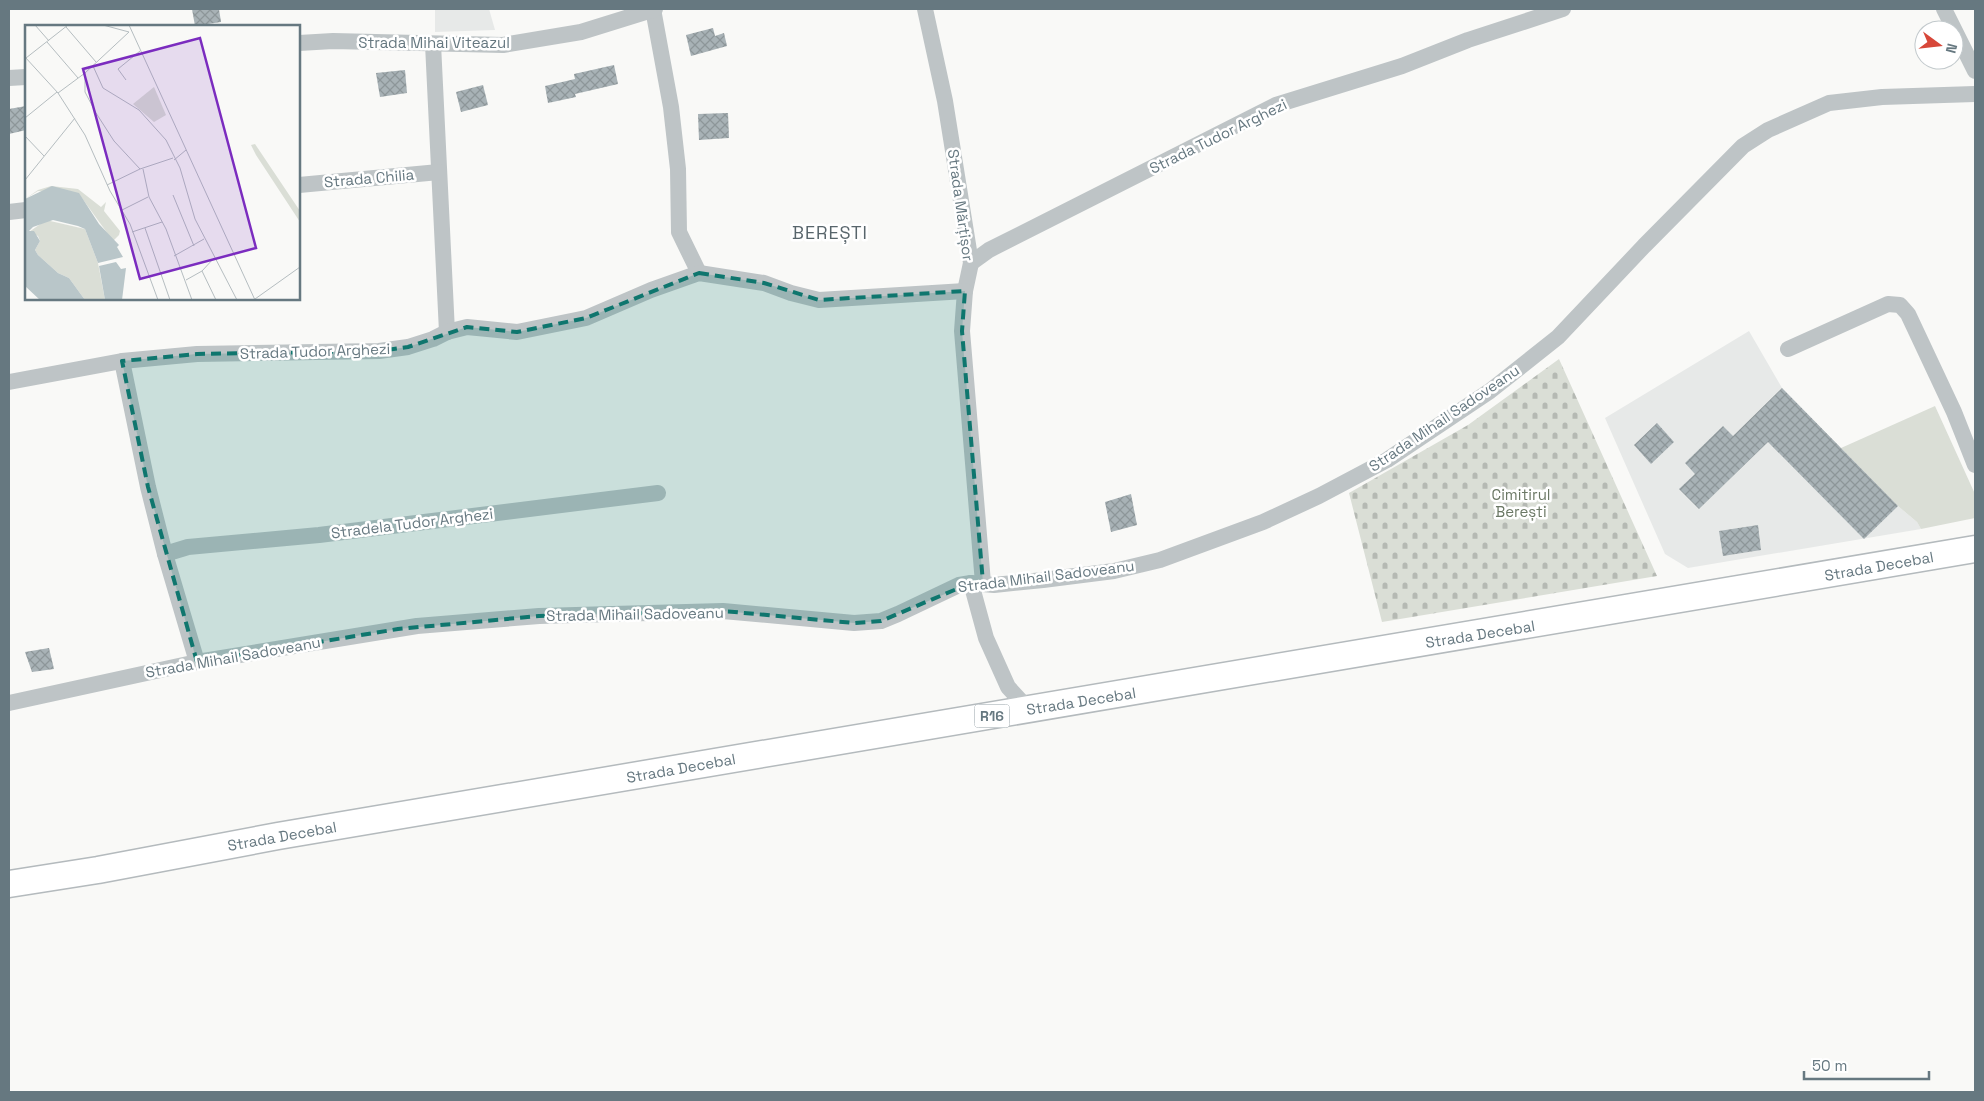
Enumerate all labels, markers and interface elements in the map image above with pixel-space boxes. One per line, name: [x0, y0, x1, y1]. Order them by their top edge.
north arrow: [1914, 20, 1964, 70]
inset map: [25, 25, 300, 300]
street label: Strada Mihai Viteazul: [358, 33, 510, 52]
text: N: [1942, 41, 1961, 55]
street label: Strada Tudor Arghezi: [1146, 94, 1290, 178]
street label: Strada Mărțișor: [944, 148, 978, 262]
street label: Strada Chilia: [323, 165, 415, 191]
district label: BEREȘTI: [792, 221, 868, 244]
street label: Strada Tudor Arghezi: [239, 339, 391, 363]
street label: Strada Mihail Sadoveanu: [1365, 360, 1523, 476]
park label: Cimitirul Berești: [1492, 485, 1550, 521]
street label: Stradela Tudor Arghezi: [330, 504, 494, 542]
street label: Strada Decebal: [1823, 547, 1935, 585]
street label: Strada Mihail Sadoveanu: [957, 556, 1135, 596]
street label: Strada Mihail Sadoveanu: [546, 603, 724, 625]
street label: Strada Decebal: [1424, 616, 1536, 652]
street label: Strada Mihail Sadoveanu: [144, 632, 322, 682]
street label: Strada Decebal: [1025, 683, 1137, 719]
road number: R16: [974, 704, 1010, 728]
street label: Strada Decebal: [625, 749, 737, 787]
street label: Strada Decebal: [226, 817, 338, 855]
scale bar: [1804, 1048, 1929, 1080]
text: 50 m: [1812, 1056, 1847, 1075]

